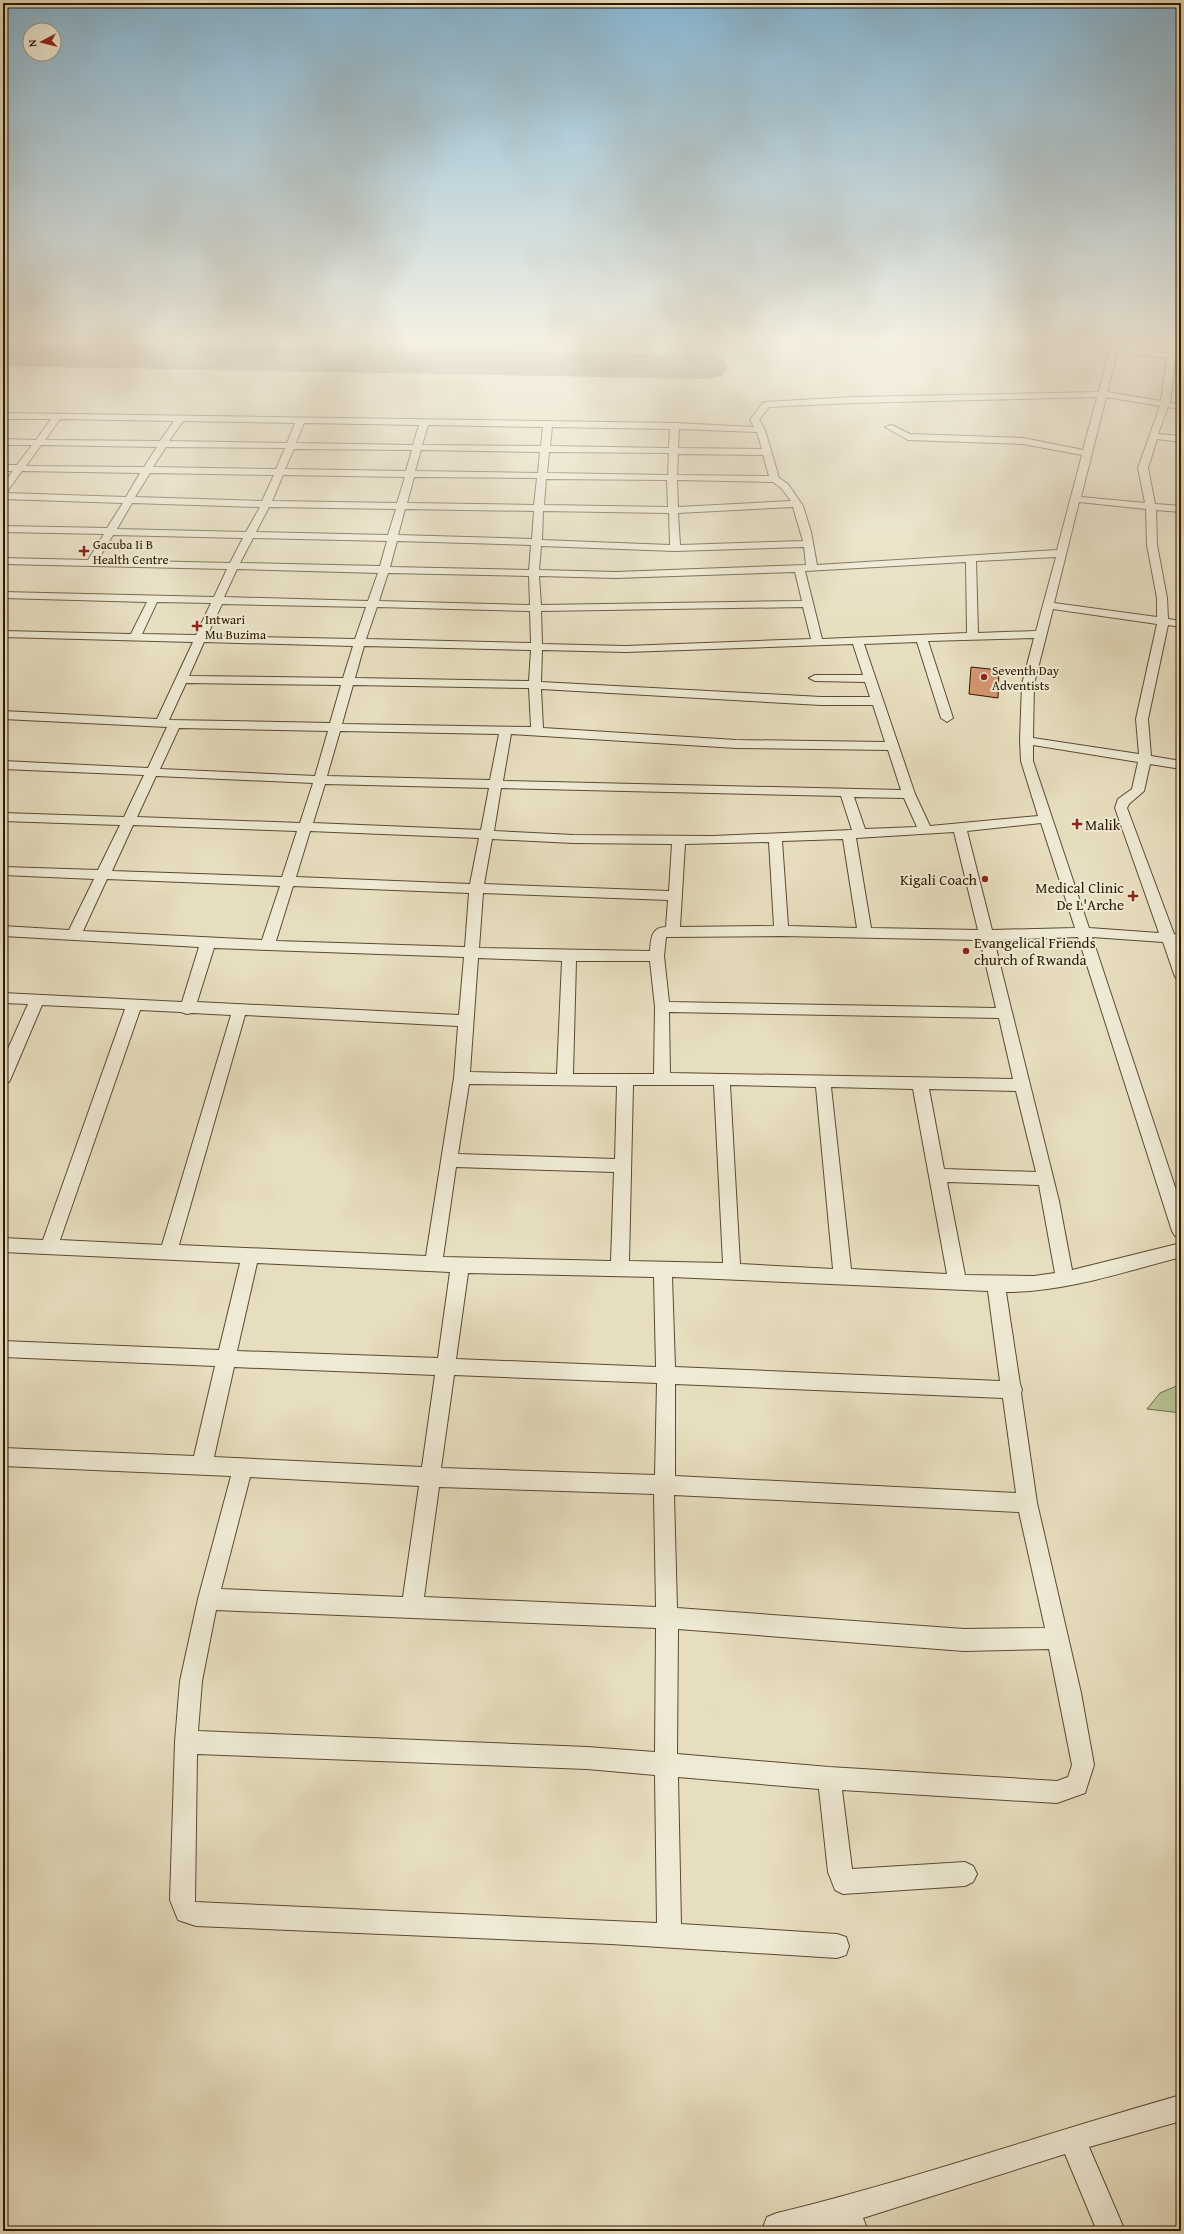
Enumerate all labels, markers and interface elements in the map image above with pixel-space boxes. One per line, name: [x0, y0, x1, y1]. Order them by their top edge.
north arrow: [22, 22, 62, 62]
text: N: [24, 38, 40, 48]
place label: Gacuba Ii B Health Centre: [93, 535, 169, 569]
marker: Gacuba Ii B Health Centre: [78, 545, 90, 557]
place label: Intwari Mu Buzima: [205, 610, 267, 644]
marker: Intwari Mu Buzima: [192, 621, 202, 631]
place label: Seventh Day Adventists: [992, 661, 1060, 695]
marker: Seventh Day Adventists: [979, 672, 989, 682]
place label: Malik: [1085, 814, 1121, 835]
marker: Malik: [1072, 819, 1082, 829]
place label: Kigali Coach: [900, 869, 978, 890]
marker: Kigali Coach: [980, 874, 990, 884]
place label: Medical Clinic De L'Arche: [1035, 877, 1124, 915]
marker: Medical Clinic De L'Arche: [1127, 890, 1139, 902]
place label: Evangelical Friends church of Rwanda: [974, 932, 1096, 970]
marker: Evangelical Friends church of Rwanda: [961, 946, 971, 956]

